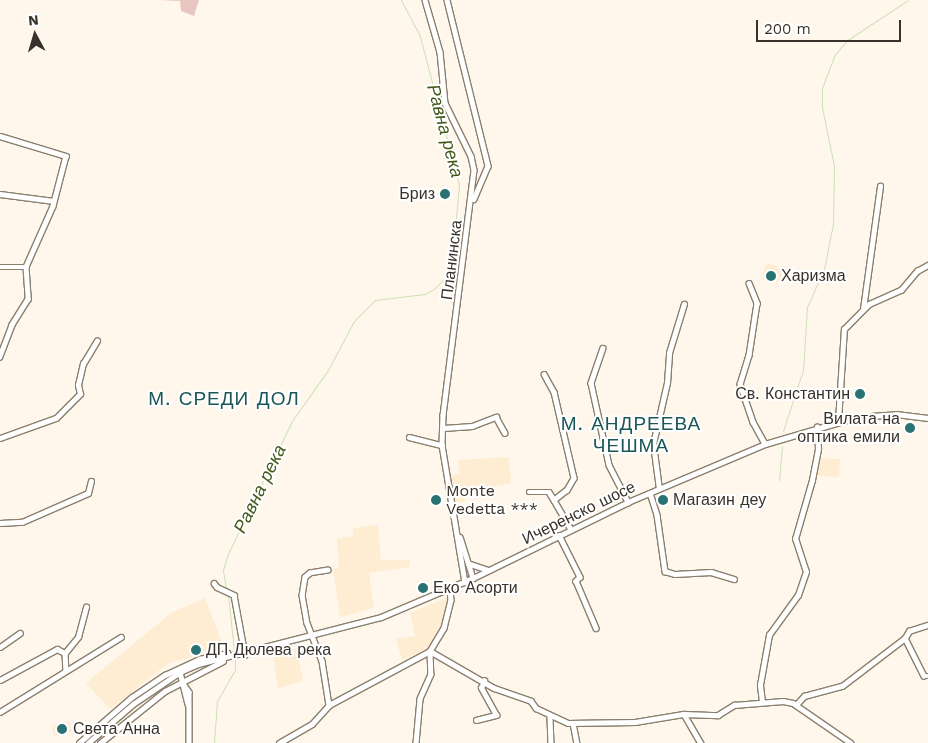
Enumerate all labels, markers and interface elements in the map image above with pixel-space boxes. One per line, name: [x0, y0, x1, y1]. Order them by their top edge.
north arrow: [10, 10, 60, 60]
scale bar: [758, 10, 903, 42]
text: N: [27, 12, 39, 29]
text: 200 m: [764, 20, 811, 38]
water label: Равна река: [422, 82, 468, 180]
place label: Бриз: [399, 184, 435, 204]
marker: Бриз: [439, 188, 451, 200]
street label: Планинска: [438, 219, 466, 301]
place label: Харизма: [781, 266, 846, 286]
marker: Харизма: [765, 270, 777, 282]
place label: Св. Константин: [735, 384, 850, 404]
district label: М. СРЕДИ ДОЛ: [147, 388, 301, 410]
marker: Св. Константин: [854, 388, 866, 400]
place label: Вилата на оптика емили: [797, 409, 900, 447]
district label: М. АНДРЕЕВА ЧЕШМА: [559, 413, 703, 457]
marker: Вилата на оптика емили: [904, 422, 916, 434]
water label: Равна река: [229, 441, 291, 537]
street label: Ичеренско шосе: [519, 477, 639, 549]
place label: Monte Vedetta ***: [446, 481, 538, 519]
place label: Магазин деу: [673, 490, 766, 510]
marker: Monte Vedetta ***: [430, 494, 442, 506]
marker: Магазин деу: [657, 494, 669, 506]
place label: Еко Асорти: [433, 578, 518, 598]
marker: Еко Асорти: [417, 582, 429, 594]
place label: ДП Дюлева река: [206, 640, 331, 660]
marker: ДП Дюлева река: [190, 644, 202, 656]
place label: Света Анна: [73, 719, 160, 739]
marker: Света Анна: [55, 722, 69, 736]

